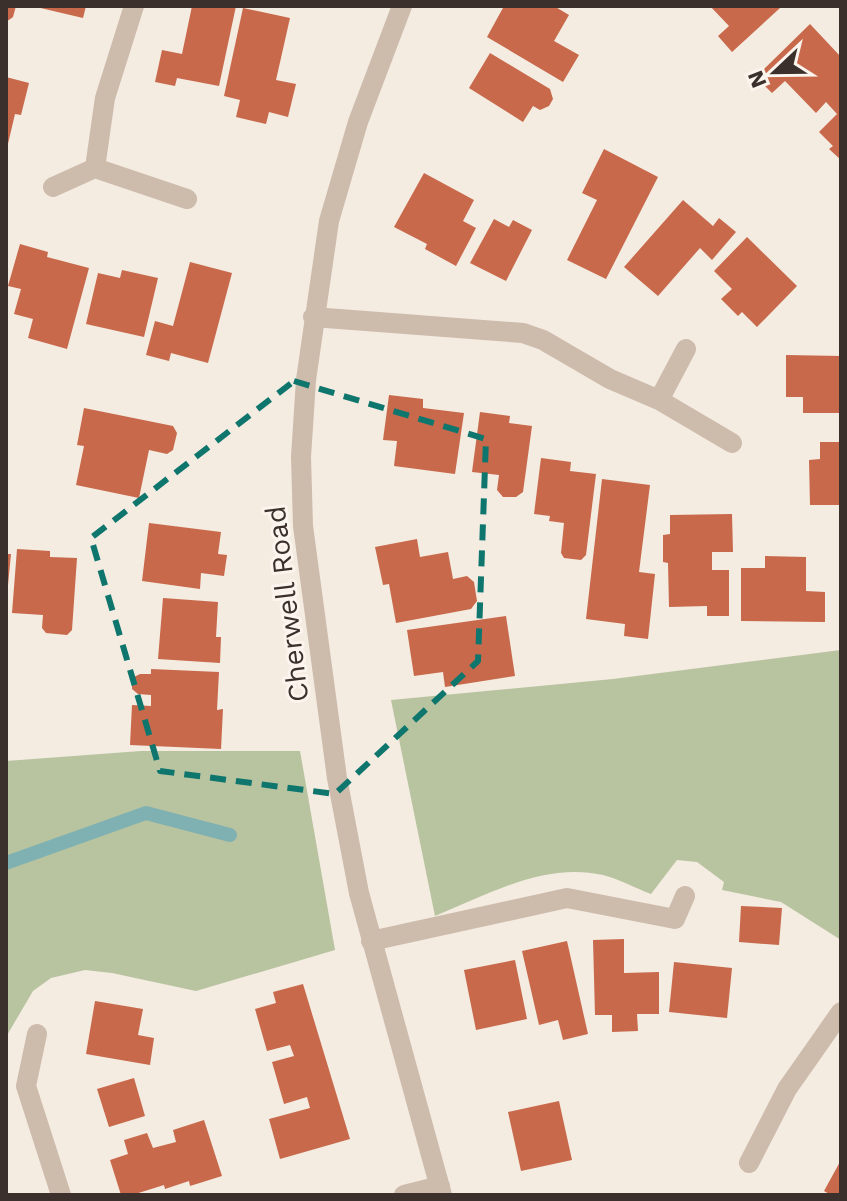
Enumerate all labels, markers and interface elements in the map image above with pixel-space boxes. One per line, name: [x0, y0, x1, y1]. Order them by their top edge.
north arrow: [735, 32, 815, 112]
text: N: [742, 67, 772, 92]
street label: Cherwell Road: [259, 504, 315, 704]

